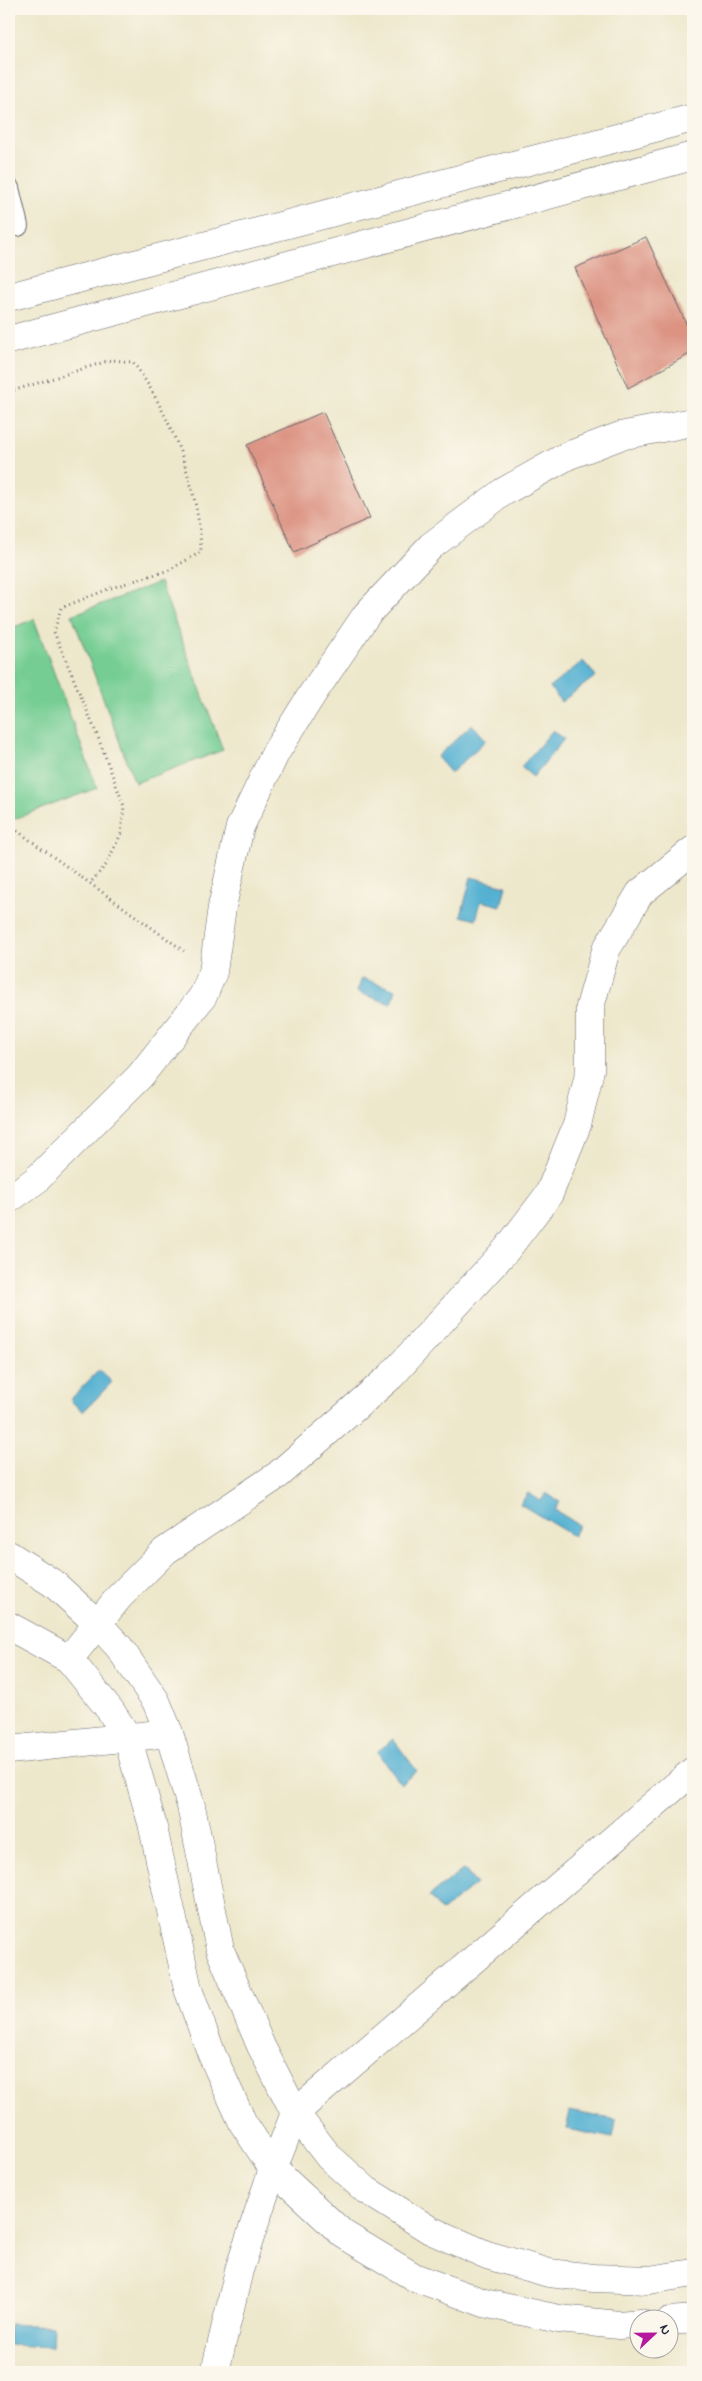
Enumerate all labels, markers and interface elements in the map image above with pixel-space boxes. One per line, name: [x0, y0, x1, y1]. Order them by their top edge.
north arrow: [630, 2308, 680, 2358]
text: N: [653, 2321, 676, 2338]

